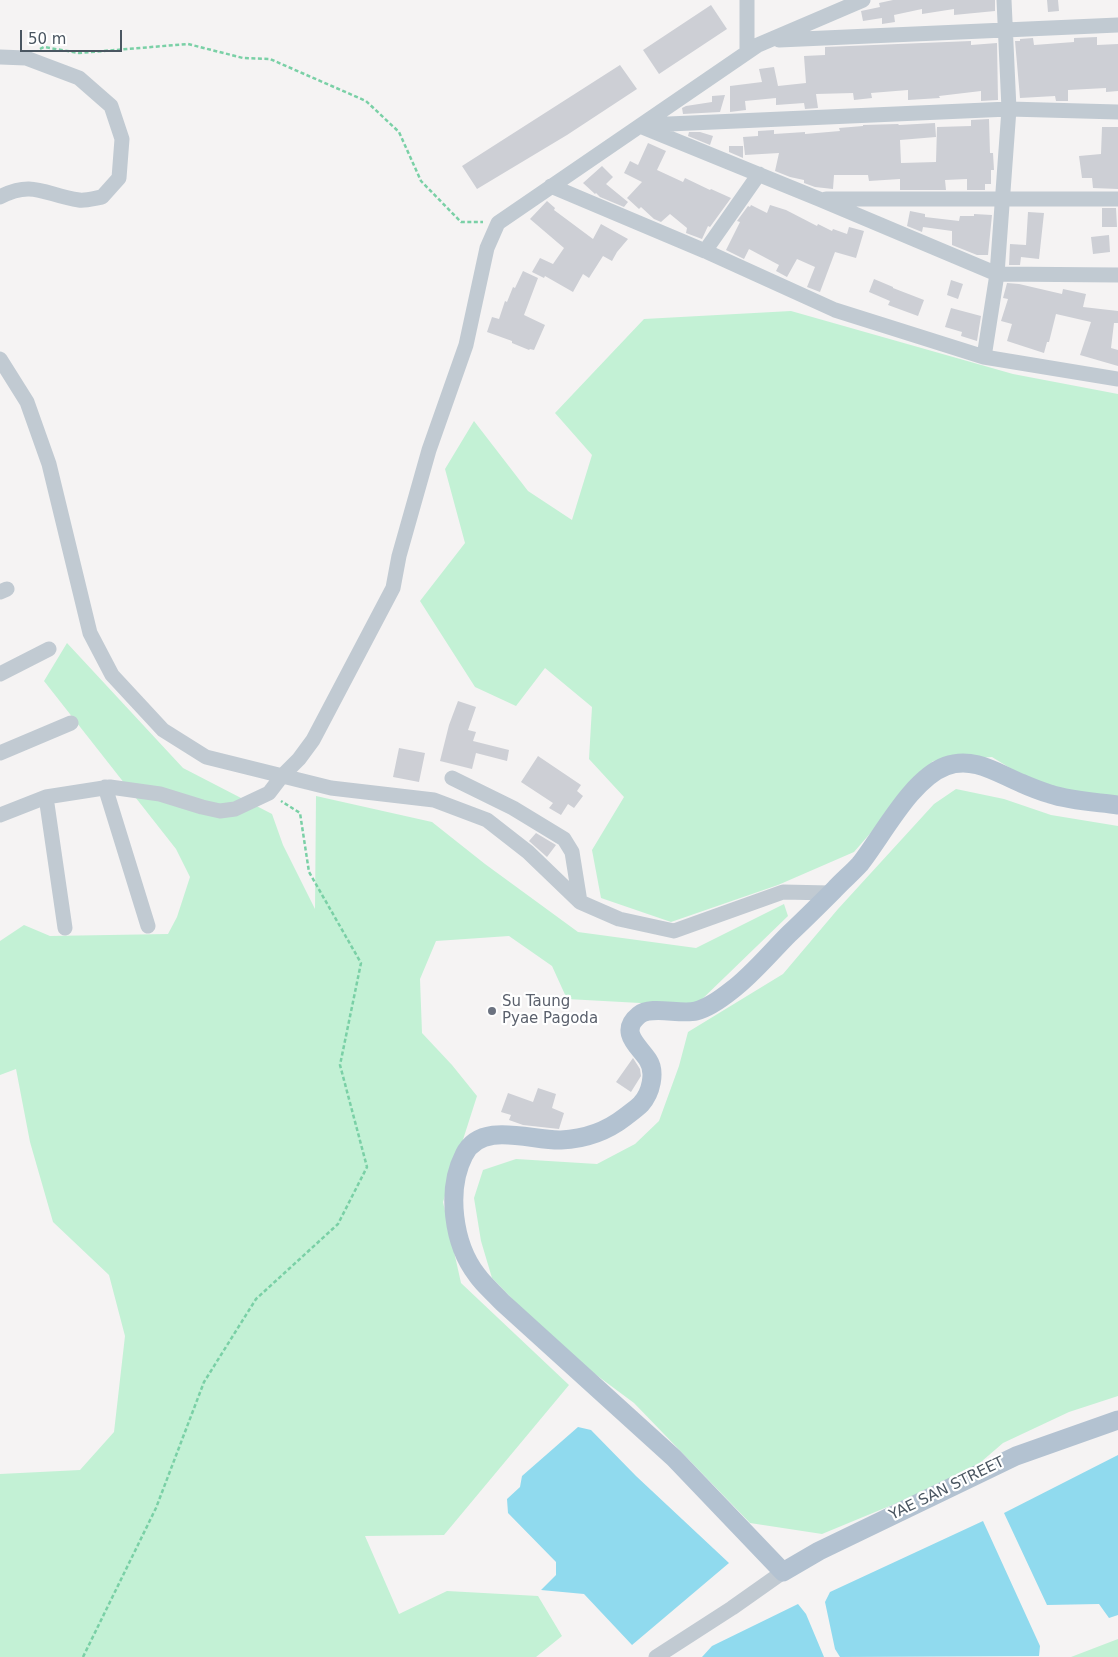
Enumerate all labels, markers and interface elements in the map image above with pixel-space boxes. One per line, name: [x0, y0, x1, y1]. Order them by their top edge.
scale bar: [22, 20, 125, 52]
text: 50 m: [28, 30, 66, 48]
place label: Su Taung Pyae Pagoda: [502, 993, 598, 1028]
marker: Su Taung Pyae Pagoda: [486, 1005, 498, 1017]
street label: YAE SAN STREET: [887, 1453, 1007, 1525]

